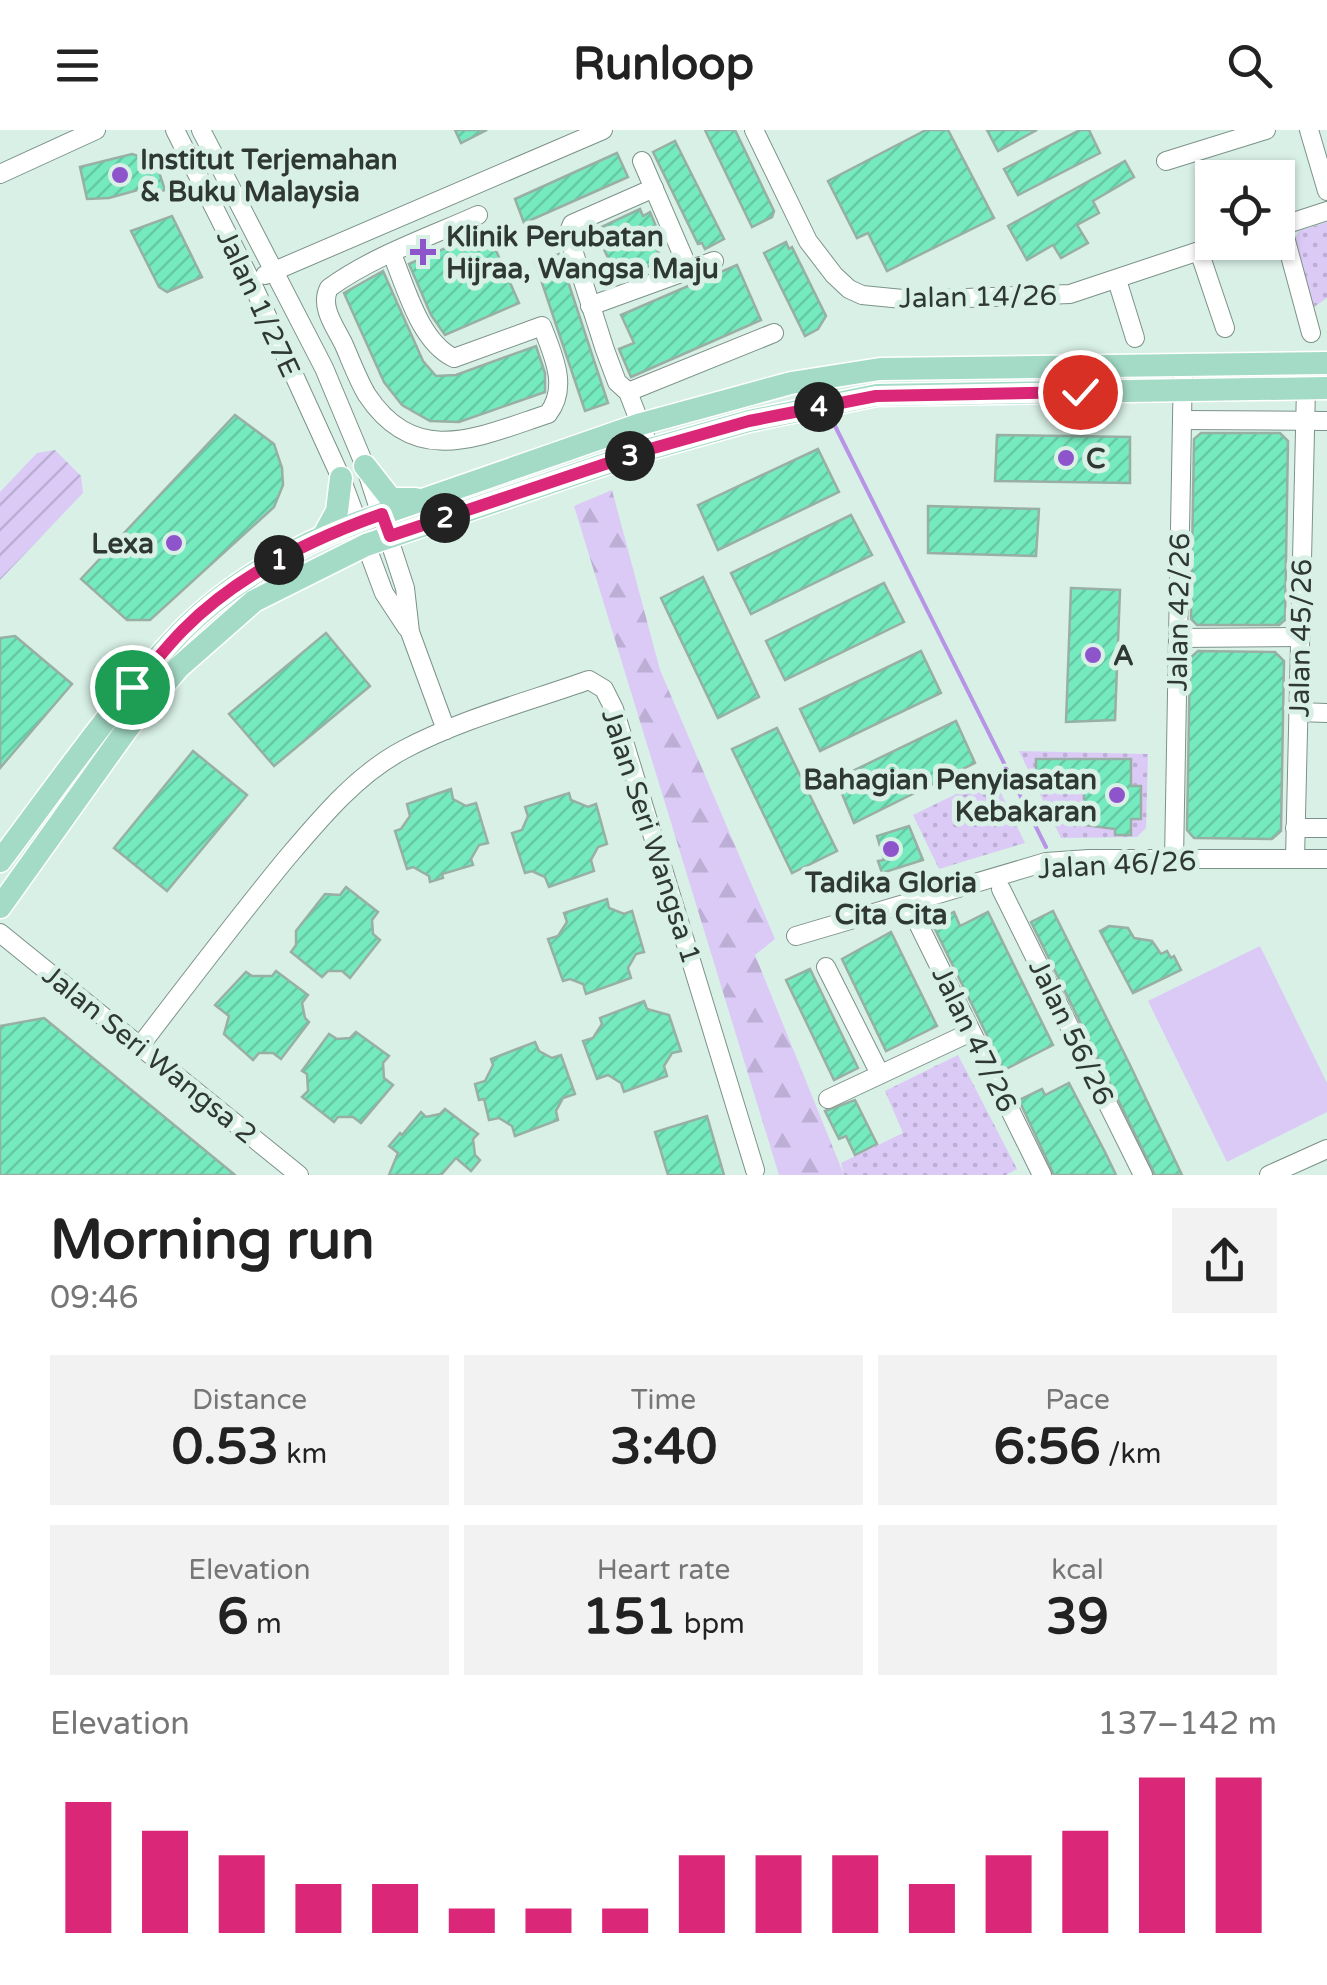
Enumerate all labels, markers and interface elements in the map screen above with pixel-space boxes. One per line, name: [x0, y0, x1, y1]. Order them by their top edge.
icon: menu: [50, 38, 105, 93]
text: Runloop: [573, 38, 754, 92]
icon: search: [1222, 38, 1277, 93]
place label: Institut Terjemahan & Buku Malaysia: [140, 143, 398, 209]
map controls: [1195, 160, 1295, 260]
button: locate: [1195, 160, 1295, 260]
marker: Institut Terjemahan & Buku Malaysia: [109, 164, 131, 186]
place label: Klinik Perubatan Hijraa, Wangsa Maju: [446, 220, 719, 286]
street label: Jalan 1/27E: [209, 224, 307, 383]
marker: Klinik Perubatan Hijraa, Wangsa Maju: [410, 239, 436, 265]
street label: Jalan 14/26: [898, 279, 1058, 315]
pin: [1038, 350, 1123, 435]
icon: check: [1053, 365, 1108, 420]
pin: 4: [794, 382, 844, 432]
text: 4: [810, 390, 828, 424]
pin: 3: [605, 431, 655, 481]
text: 3: [621, 439, 639, 473]
place label: C: [1086, 442, 1105, 476]
marker: C: [1055, 447, 1077, 469]
pin: 2: [420, 493, 470, 543]
text: 2: [436, 501, 454, 535]
place label: Lexa: [91, 527, 154, 561]
marker: Lexa: [163, 532, 185, 554]
street label: Jalan 42/26: [1161, 532, 1197, 692]
pin: 1: [254, 535, 304, 585]
text: 1: [270, 543, 288, 577]
street label: Jalan 45/26: [1283, 558, 1319, 718]
place label: A: [1113, 639, 1134, 673]
marker: A: [1082, 644, 1104, 666]
pin: [90, 645, 175, 730]
icon: arrive: [105, 660, 160, 715]
street label: Jalan Seri Wangsa 1: [594, 705, 708, 968]
place label: Bahagian Penyiasatan Kebakaran: [803, 763, 1097, 829]
marker: Bahagian Penyiasatan Kebakaran: [1106, 784, 1128, 806]
marker: Tadika Gloria Cita Cita: [880, 838, 902, 860]
street label: Jalan 46/26: [1037, 844, 1197, 886]
place label: Tadika Gloria Cita Cita: [804, 866, 977, 932]
street label: Jalan 56/26: [1021, 954, 1121, 1111]
street label: Jalan Seri Wangsa 2: [35, 958, 263, 1152]
street label: Jalan 47/26: [924, 961, 1024, 1118]
text: Morning run: [50, 1208, 375, 1274]
button: share: [1172, 1208, 1277, 1313]
text: 09:46: [50, 1279, 139, 1317]
text: Distance: [192, 1383, 307, 1417]
text: Time: [631, 1383, 696, 1417]
text: Pace: [1045, 1383, 1110, 1417]
text: 0.53: [172, 1417, 279, 1477]
text: 3:40: [610, 1417, 717, 1477]
text: 6:56: [994, 1417, 1101, 1477]
text: km: [279, 1437, 327, 1471]
text: /km: [1101, 1437, 1161, 1471]
text: Elevation: [188, 1553, 311, 1587]
text: Heart rate: [597, 1553, 730, 1587]
text: kcal: [1051, 1553, 1104, 1587]
text: 6: [217, 1587, 249, 1647]
text: 151: [582, 1587, 676, 1647]
text: 39: [1046, 1587, 1109, 1647]
text: m: [249, 1607, 282, 1641]
text: bpm: [676, 1607, 745, 1641]
text: Elevation: [50, 1705, 190, 1743]
text: 137–142 m: [1097, 1705, 1277, 1743]

